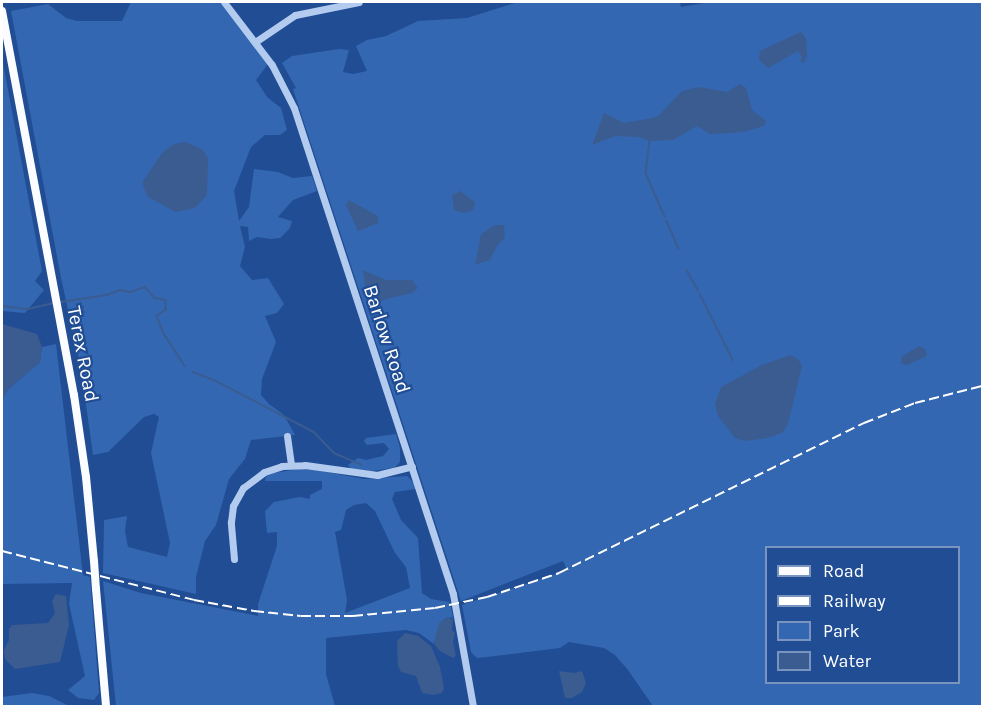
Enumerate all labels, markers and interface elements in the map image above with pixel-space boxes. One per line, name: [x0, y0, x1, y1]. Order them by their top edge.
street label: Barlow Road: [358, 282, 416, 396]
street label: Terex Road: [62, 304, 104, 404]
legend: [765, 546, 960, 684]
text: Road: [823, 560, 864, 582]
text: Railway: [823, 590, 886, 612]
text: Park: [823, 620, 860, 642]
text: Water: [823, 650, 871, 672]

